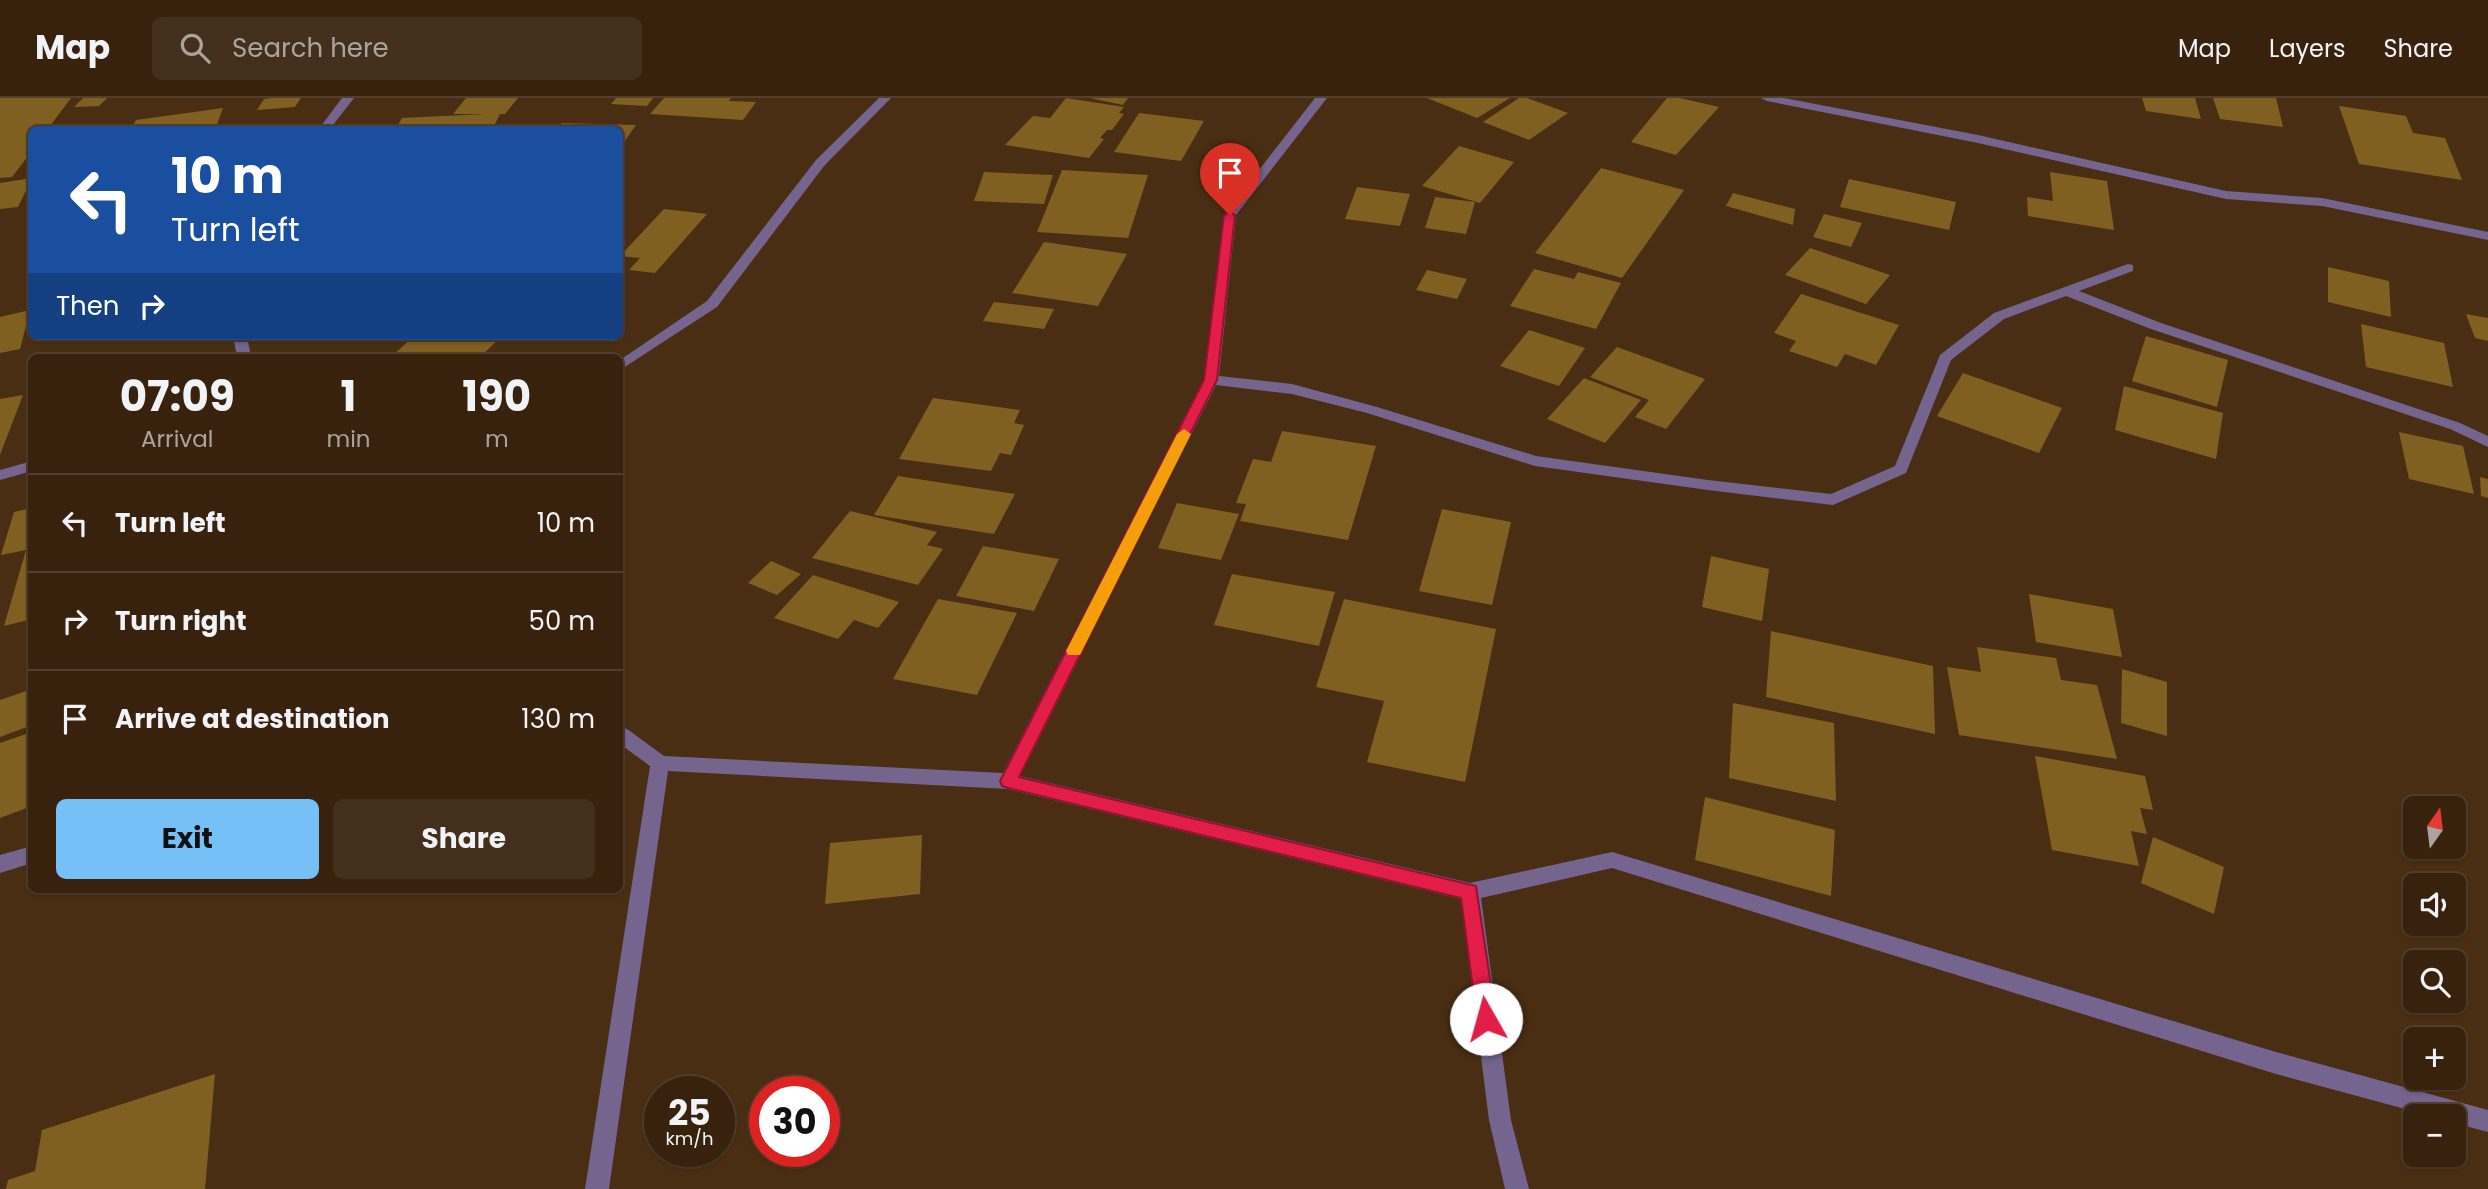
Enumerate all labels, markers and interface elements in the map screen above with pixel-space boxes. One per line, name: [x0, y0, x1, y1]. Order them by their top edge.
search box: [152, 17, 642, 80]
text: Map: [35, 24, 110, 71]
icon: search: [176, 29, 214, 67]
text: Search here: [232, 30, 389, 66]
text: Map: [2178, 32, 2231, 65]
text: Layers: [2269, 32, 2345, 65]
text: Share: [2383, 32, 2453, 65]
text: 10 m: [171, 142, 284, 210]
pin: [1200, 143, 1260, 215]
icon: left: [56, 154, 147, 245]
icon: arrive: [1211, 154, 1249, 192]
text: Turn left: [171, 207, 300, 252]
icon: right: [133, 287, 171, 325]
text: Then: [56, 288, 119, 324]
text: 07:09: [120, 367, 235, 426]
text: 1: [341, 367, 356, 426]
text: 190: [462, 367, 531, 426]
text: Arrival: [141, 423, 213, 455]
text: min: [326, 423, 371, 455]
text: m: [485, 423, 509, 455]
icon: left: [56, 504, 94, 542]
text: Turn left: [115, 505, 226, 541]
text: 10 m: [537, 505, 595, 541]
icon: right: [56, 602, 94, 640]
text: Turn right: [115, 603, 247, 639]
text: 50 m: [529, 603, 595, 639]
icon: arrive: [56, 700, 94, 738]
text: Arrive at destination: [115, 701, 390, 737]
text: 130 m: [521, 701, 595, 737]
north arrow: [2403, 796, 2466, 859]
map controls: [2403, 796, 2466, 1167]
button: Exit: [56, 799, 319, 879]
button: Share: [333, 799, 595, 879]
button: sound: [2403, 873, 2466, 936]
button: search: [2403, 950, 2466, 1013]
position arrow: [1449, 982, 1523, 1056]
button: +: [2403, 1027, 2466, 1090]
speed limit sign: 30: [749, 1076, 840, 1167]
text: 25: [668, 1088, 711, 1137]
button: −: [2403, 1104, 2466, 1167]
text: km/h: [666, 1126, 713, 1151]

